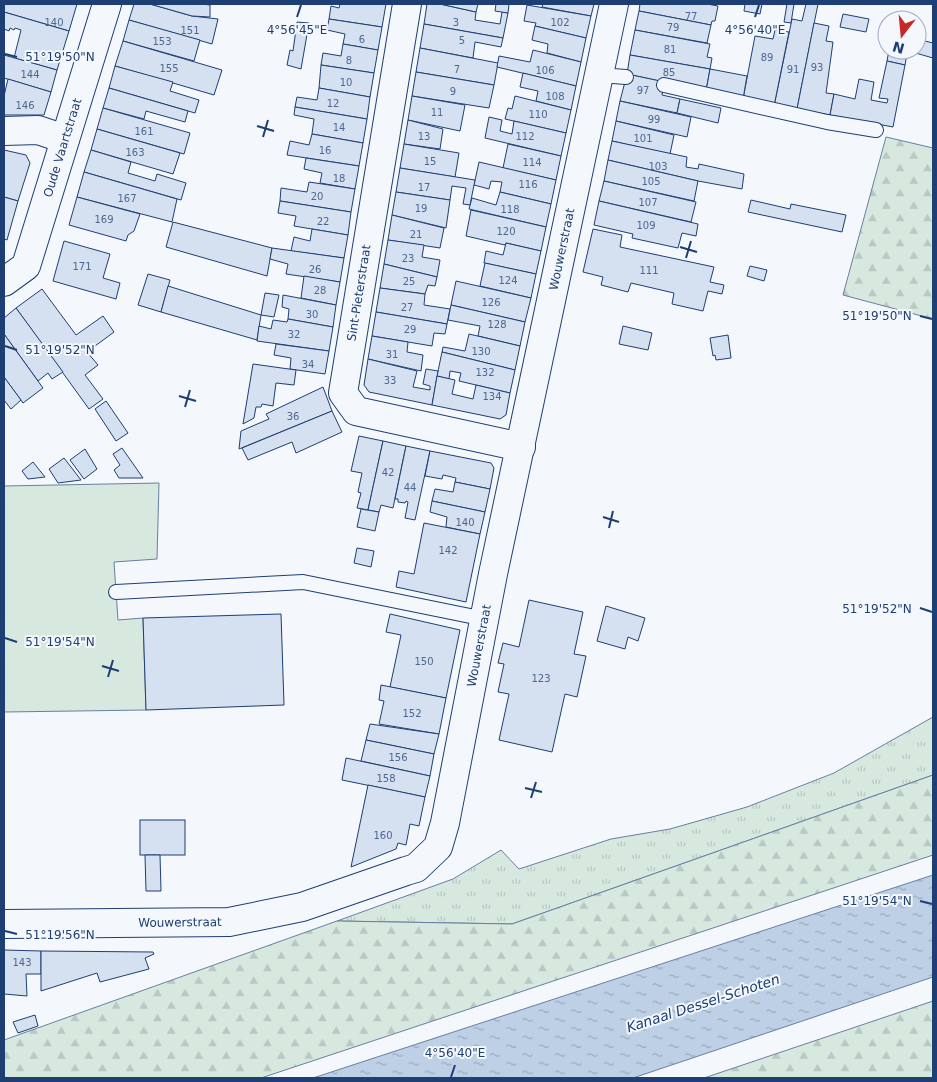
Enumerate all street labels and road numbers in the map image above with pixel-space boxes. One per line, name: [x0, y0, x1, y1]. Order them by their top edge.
street label: Oude Vaartstraat: [41, 96, 85, 199]
street label: Wouwerstraat: [546, 207, 578, 292]
street label: Sint-Pieterstraat: [344, 243, 374, 342]
street label: Wouwerstraat: [464, 603, 494, 688]
street label: Wouwerstraat: [138, 915, 222, 930]

